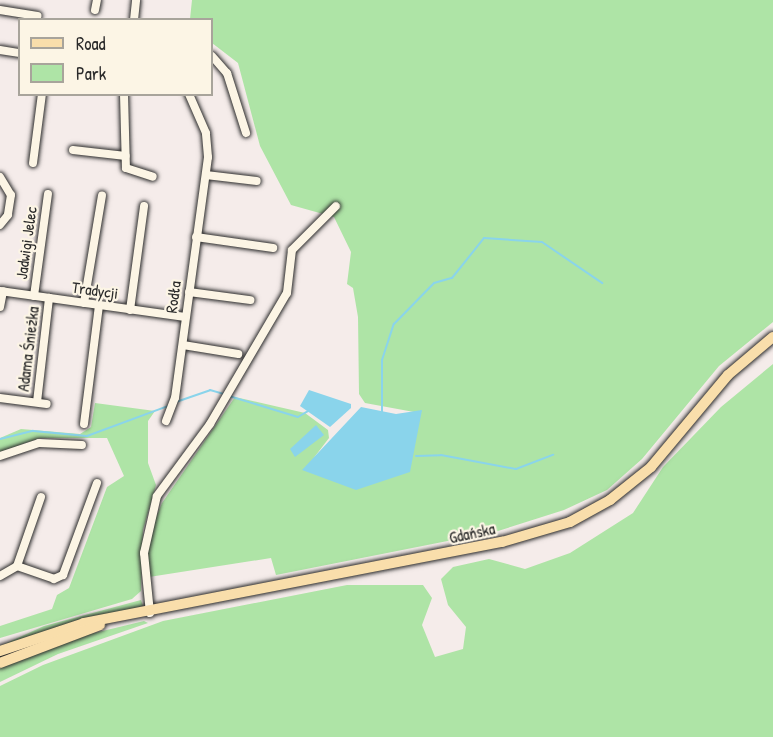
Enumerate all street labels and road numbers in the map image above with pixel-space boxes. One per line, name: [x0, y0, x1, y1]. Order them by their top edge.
street label: Jadwigi Jelec: [11, 206, 41, 280]
street label: Tradycji: [71, 277, 119, 303]
street label: Rodła: [161, 280, 185, 314]
street label: Adama Śnieżka: [13, 305, 43, 393]
street label: Gdańska: [447, 519, 497, 547]

